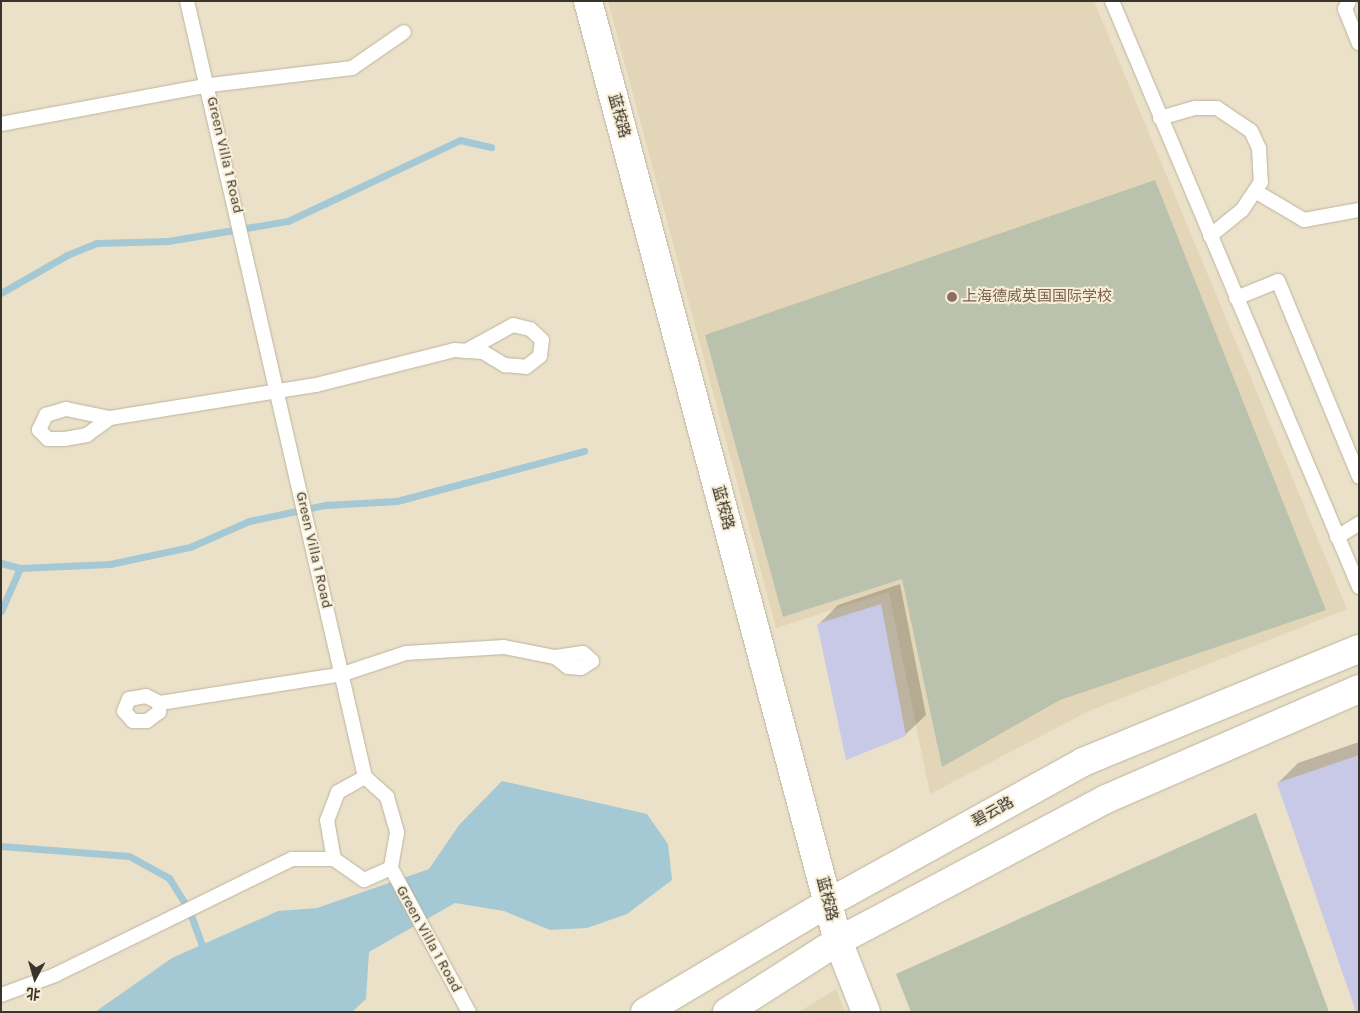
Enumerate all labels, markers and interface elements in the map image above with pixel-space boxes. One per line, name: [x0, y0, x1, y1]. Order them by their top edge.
street label: 蓝桉路: [604, 92, 634, 140]
street label: Green Villa 1 Road: [203, 95, 247, 215]
place label: 上海德威英国国际学校: [962, 288, 1112, 306]
marker: 上海德威英国国际学校: [946, 291, 958, 303]
street label: 蓝桉路: [708, 484, 738, 532]
street label: Green Villa 1 Road: [292, 490, 336, 610]
street label: 碧云路: [969, 793, 1017, 831]
street label: 蓝桉路: [813, 875, 841, 923]
street label: Green Villa 1 Road: [392, 882, 466, 996]
north arrow: [10, 953, 60, 1003]
text: 北: [26, 984, 41, 1003]

